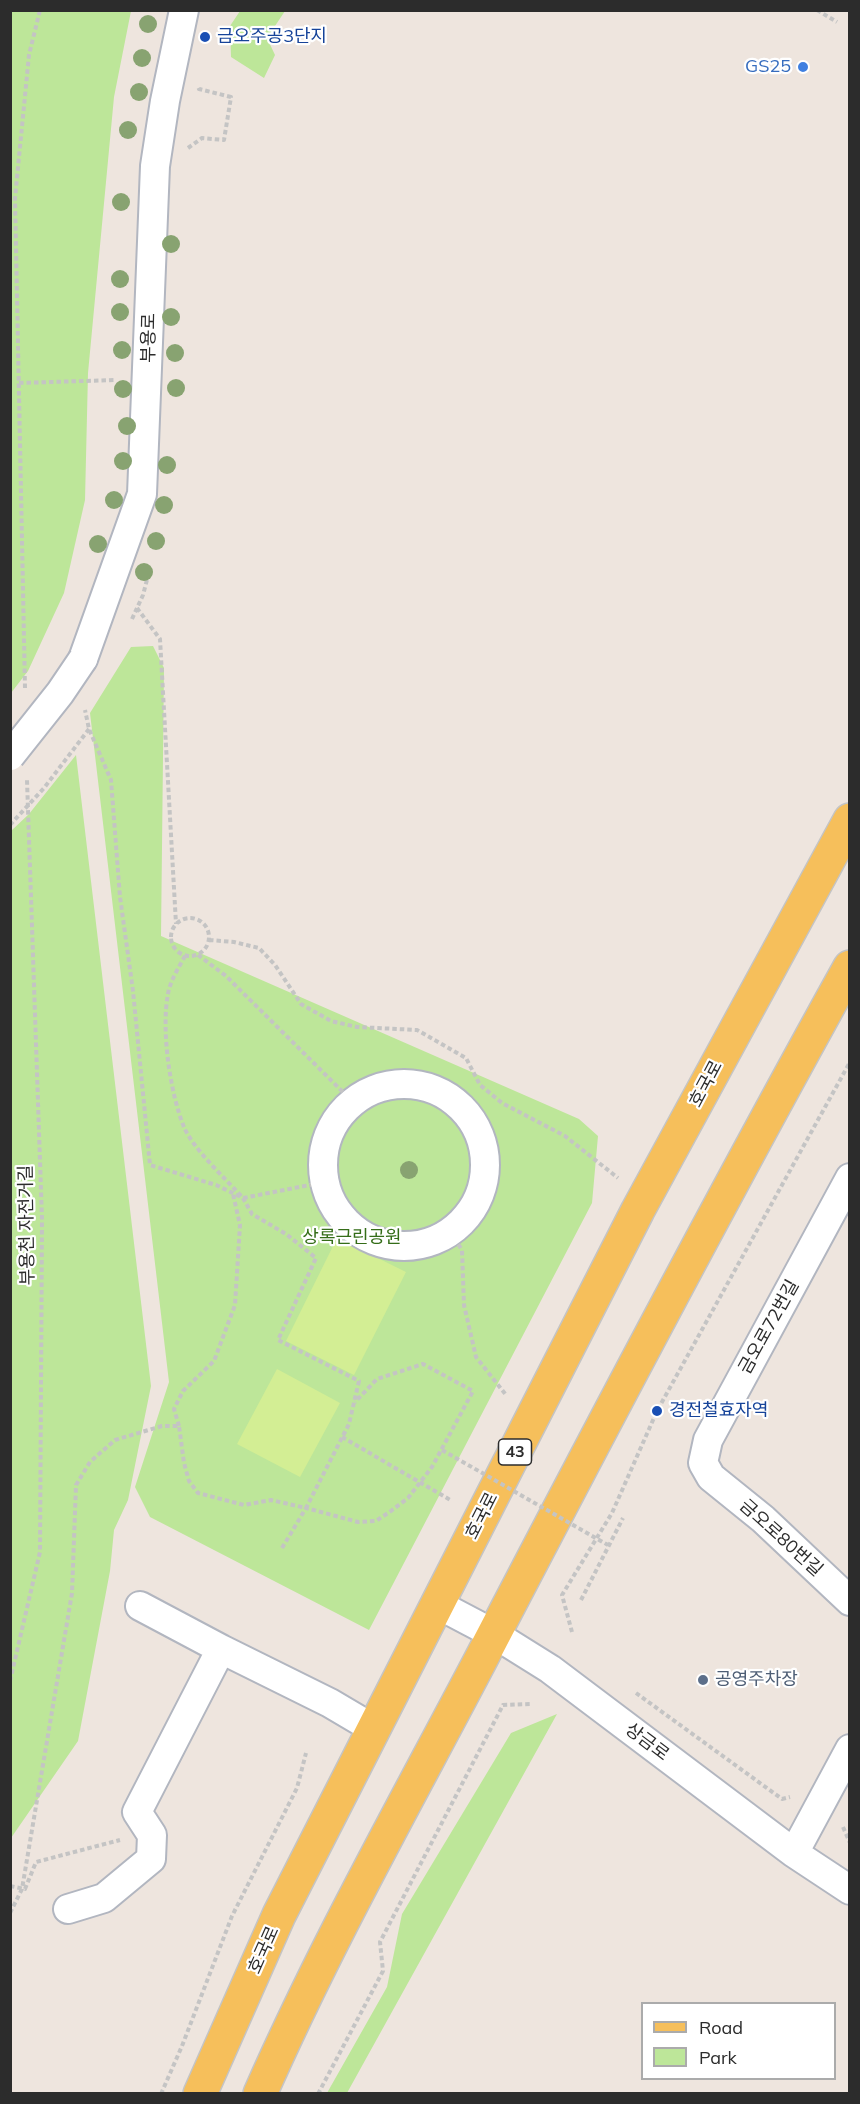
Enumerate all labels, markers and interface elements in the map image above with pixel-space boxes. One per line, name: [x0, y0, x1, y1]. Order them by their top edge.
place label: 금오주공3단지: [217, 26, 327, 48]
marker: 금오주공3단지: [198, 30, 212, 44]
place label: GS25: [745, 56, 791, 78]
marker: GS25: [796, 60, 810, 74]
street label: 부용로: [138, 313, 160, 363]
street label: 호국로: [685, 1057, 727, 1111]
street label: 부용천 자전거길: [15, 1165, 39, 1285]
park label: 상록근린공원: [302, 1227, 402, 1249]
street label: 금오로72번길: [734, 1276, 804, 1378]
place label: 경전철효자역: [669, 1400, 768, 1422]
marker: 경전철효자역: [650, 1404, 664, 1418]
road number: 43: [498, 1439, 532, 1465]
street label: 호국로: [461, 1489, 503, 1543]
street label: 금오로80번길: [735, 1495, 827, 1581]
place label: 공영주차장: [715, 1669, 798, 1691]
marker: 공영주차장: [696, 1673, 710, 1687]
street label: 상금로: [621, 1718, 673, 1766]
street label: 호국로: [244, 1923, 284, 1977]
legend: [641, 2002, 836, 2080]
text: Road: [699, 2016, 743, 2039]
text: Park: [699, 2046, 737, 2069]

